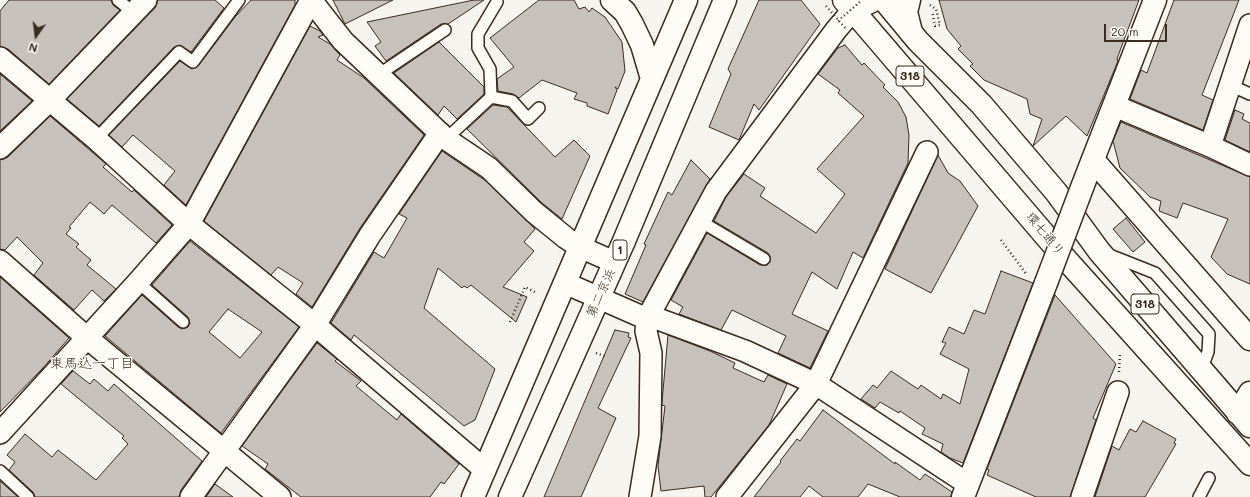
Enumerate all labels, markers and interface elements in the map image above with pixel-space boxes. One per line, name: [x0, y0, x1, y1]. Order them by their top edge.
north arrow: [16, 16, 56, 56]
scale bar: [1106, 16, 1169, 42]
text: 20 m: [1111, 23, 1139, 39]
text: N: [27, 40, 39, 56]
road number: 318: [896, 66, 924, 86]
street label: 環七通り: [1022, 209, 1068, 259]
road number: 1: [613, 240, 627, 260]
street label: 第二京浜: [583, 266, 619, 320]
road number: 318: [1131, 294, 1159, 314]
district label: 東馬込一丁目: [50, 356, 134, 372]

